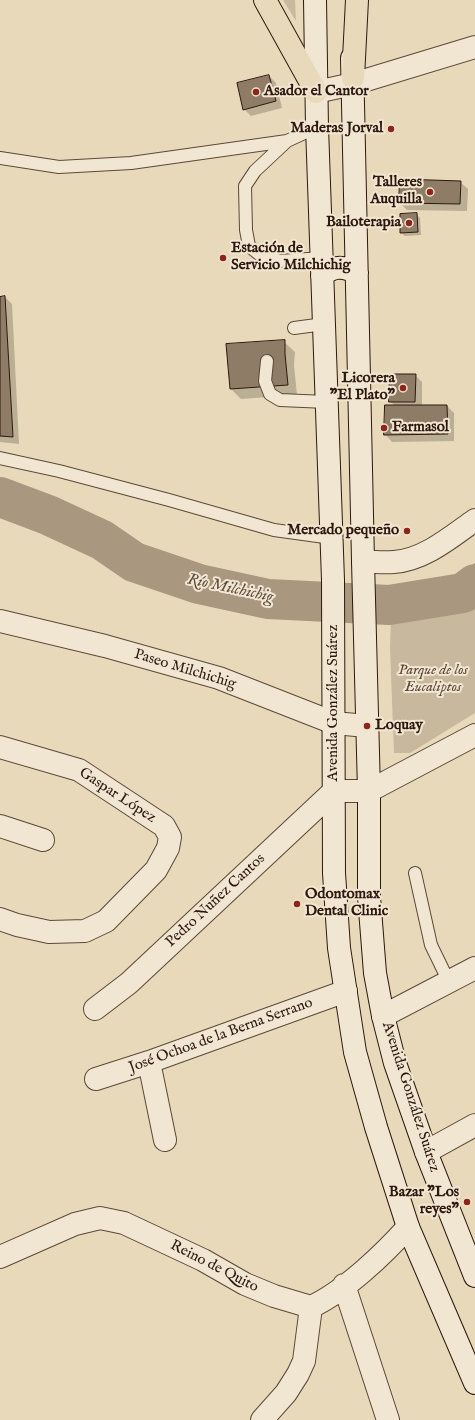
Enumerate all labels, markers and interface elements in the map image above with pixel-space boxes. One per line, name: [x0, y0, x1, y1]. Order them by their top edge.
place label: Asador el Cantor: [264, 83, 369, 101]
marker: Asador el Cantor: [251, 87, 261, 97]
place label: Maderas Jorval: [291, 120, 383, 138]
marker: Maderas Jorval: [386, 124, 396, 134]
place label: Talleres Auquilla: [370, 174, 422, 209]
marker: Talleres Auquilla: [425, 187, 435, 197]
place label: Bailoterapia: [326, 214, 401, 232]
marker: Bailoterapia: [404, 218, 414, 228]
place label: Estación de Servicio Milchichig: [231, 240, 351, 275]
marker: Estación de Servicio Milchichig: [218, 253, 228, 263]
place label: Licorera "El Plato": [330, 370, 395, 405]
marker: Licorera "El Plato": [398, 383, 408, 393]
place label: Farmasol: [392, 419, 449, 437]
marker: Farmasol: [379, 423, 389, 433]
place label: Mercado pequeño: [287, 522, 399, 540]
marker: Mercado pequeño: [402, 526, 412, 536]
water label: Río Milchichig: [185, 571, 275, 607]
street label: Avenida González Suárez: [325, 625, 343, 781]
street label: Paseo Milchichig: [132, 646, 238, 694]
park label: Parque de los Eucaliptos: [398, 662, 468, 697]
place label: Loquay: [375, 717, 423, 735]
marker: Loquay: [362, 721, 372, 731]
street label: Gaspar López: [75, 765, 159, 827]
street label: Pedro Nuñez Cantos: [163, 850, 269, 952]
place label: Odontomax Dental Clinic: [305, 886, 388, 921]
marker: Odontomax Dental Clinic: [292, 899, 302, 909]
street label: José Ochoa de la Berna Serrano: [127, 994, 315, 1078]
street label: Avenida González Suárez: [377, 1020, 443, 1174]
place label: Bazar "Los reyes": [389, 1184, 459, 1219]
marker: Bazar "Los reyes": [462, 1197, 472, 1207]
street label: Reino de Quito: [167, 1237, 261, 1297]

